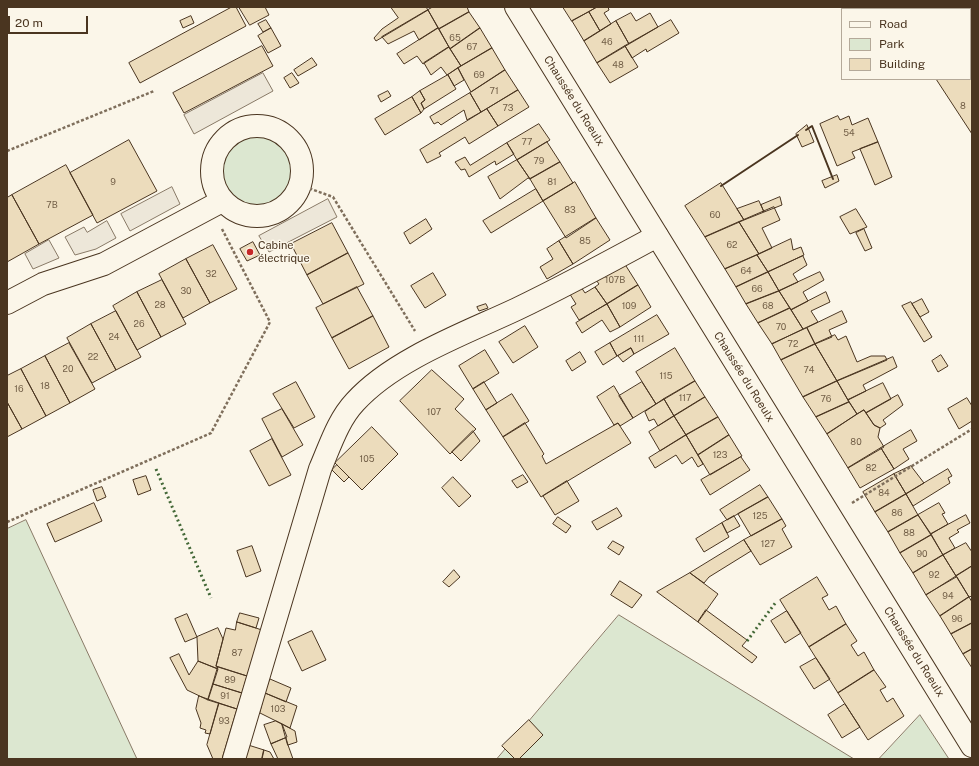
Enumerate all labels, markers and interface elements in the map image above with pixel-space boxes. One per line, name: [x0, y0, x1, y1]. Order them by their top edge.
scale bar: [10, 8, 90, 34]
legend: [841, 8, 971, 80]
text: 20 m: [15, 16, 43, 30]
text: Road: [879, 17, 907, 31]
house number: 65: [449, 33, 461, 43]
house number: 46: [601, 37, 613, 47]
text: Park: [879, 37, 905, 51]
house number: 67: [467, 42, 477, 52]
street label: Chaussée du Roeulx: [541, 53, 607, 149]
text: Building: [879, 57, 925, 71]
house number: 48: [612, 60, 624, 70]
house number: 69: [473, 70, 485, 80]
house number: 71: [489, 86, 499, 96]
house number: 8: [960, 101, 966, 111]
house number: 73: [503, 103, 513, 113]
house number: 54: [843, 128, 855, 138]
house number: 77: [522, 137, 532, 147]
house number: 79: [534, 156, 544, 166]
house number: 9: [110, 177, 116, 187]
house number: 81: [547, 177, 557, 187]
house number: 7B: [46, 200, 58, 210]
house number: 83: [564, 205, 576, 215]
house number: 60: [709, 210, 721, 220]
house number: 85: [579, 236, 591, 246]
place label: Cabine électrique: [258, 239, 310, 265]
house number: 62: [727, 240, 737, 250]
marker: Cabine électrique: [245, 247, 255, 257]
house number: 64: [740, 266, 752, 276]
house number: 32: [205, 269, 217, 279]
house number: 107B: [605, 275, 625, 285]
house number: 66: [751, 284, 763, 294]
house number: 30: [180, 286, 192, 296]
house number: 28: [154, 300, 166, 310]
house number: 109: [622, 301, 636, 311]
house number: 68: [762, 301, 774, 311]
house number: 26: [134, 319, 144, 329]
house number: 70: [776, 322, 786, 332]
street label: Chaussée du Roeulx: [711, 329, 777, 425]
house number: 24: [108, 332, 120, 342]
house number: 111: [634, 334, 644, 344]
house number: 72: [788, 339, 798, 349]
house number: 22: [88, 352, 98, 362]
house number: 20: [63, 364, 73, 374]
house number: 74: [804, 365, 814, 375]
house number: 115: [659, 371, 673, 381]
house number: 18: [40, 381, 50, 391]
house number: 16: [14, 384, 24, 394]
house number: 117: [679, 393, 691, 403]
house number: 76: [821, 394, 831, 404]
house number: 107: [427, 407, 441, 417]
house number: 80: [850, 437, 862, 447]
house number: 123: [713, 450, 727, 460]
house number: 105: [360, 454, 374, 464]
house number: 82: [865, 463, 877, 473]
house number: 84: [878, 488, 890, 498]
house number: 86: [891, 508, 903, 518]
house number: 125: [753, 511, 767, 521]
house number: 88: [903, 528, 915, 538]
house number: 127: [761, 539, 775, 549]
house number: 90: [916, 549, 928, 559]
house number: 92: [929, 570, 939, 580]
house number: 94: [942, 591, 954, 601]
street label: Chaussée du Roeulx: [881, 604, 947, 700]
house number: 96: [951, 614, 963, 624]
house number: 87: [231, 648, 243, 658]
house number: 89: [224, 675, 236, 685]
house number: 91: [220, 691, 230, 701]
house number: 103: [271, 704, 285, 714]
house number: 93: [218, 716, 230, 726]

